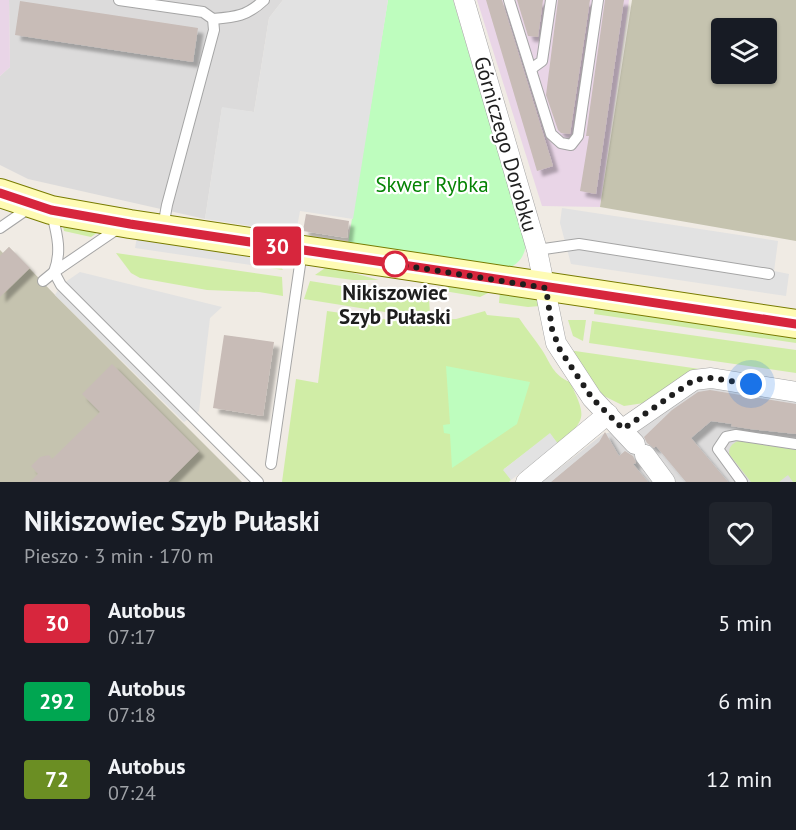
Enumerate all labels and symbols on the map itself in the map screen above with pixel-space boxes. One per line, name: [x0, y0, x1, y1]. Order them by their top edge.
street label: Górniczego Dorobku: [468, 53, 544, 235]
park label: Skwer Rybka: [375, 171, 489, 198]
line badge: 30: [250, 226, 304, 266]
marker: Nikiszowiec Szyb Pułaski: [382, 251, 408, 277]
place label: Nikiszowiec Szyb Pułaski: [339, 279, 451, 330]
your location: [736, 369, 766, 399]

